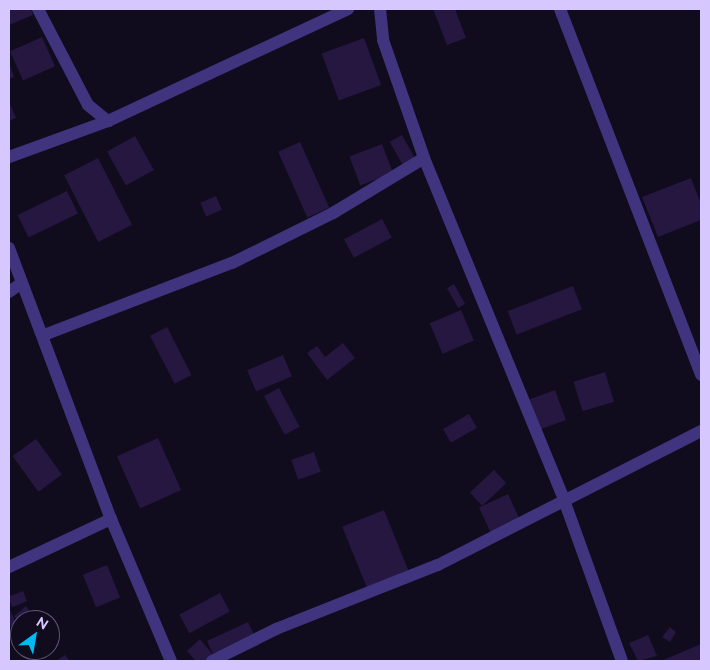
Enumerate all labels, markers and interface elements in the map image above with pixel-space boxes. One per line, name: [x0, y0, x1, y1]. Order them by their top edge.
north arrow: [10, 610, 60, 660]
text: N: [34, 614, 51, 633]

